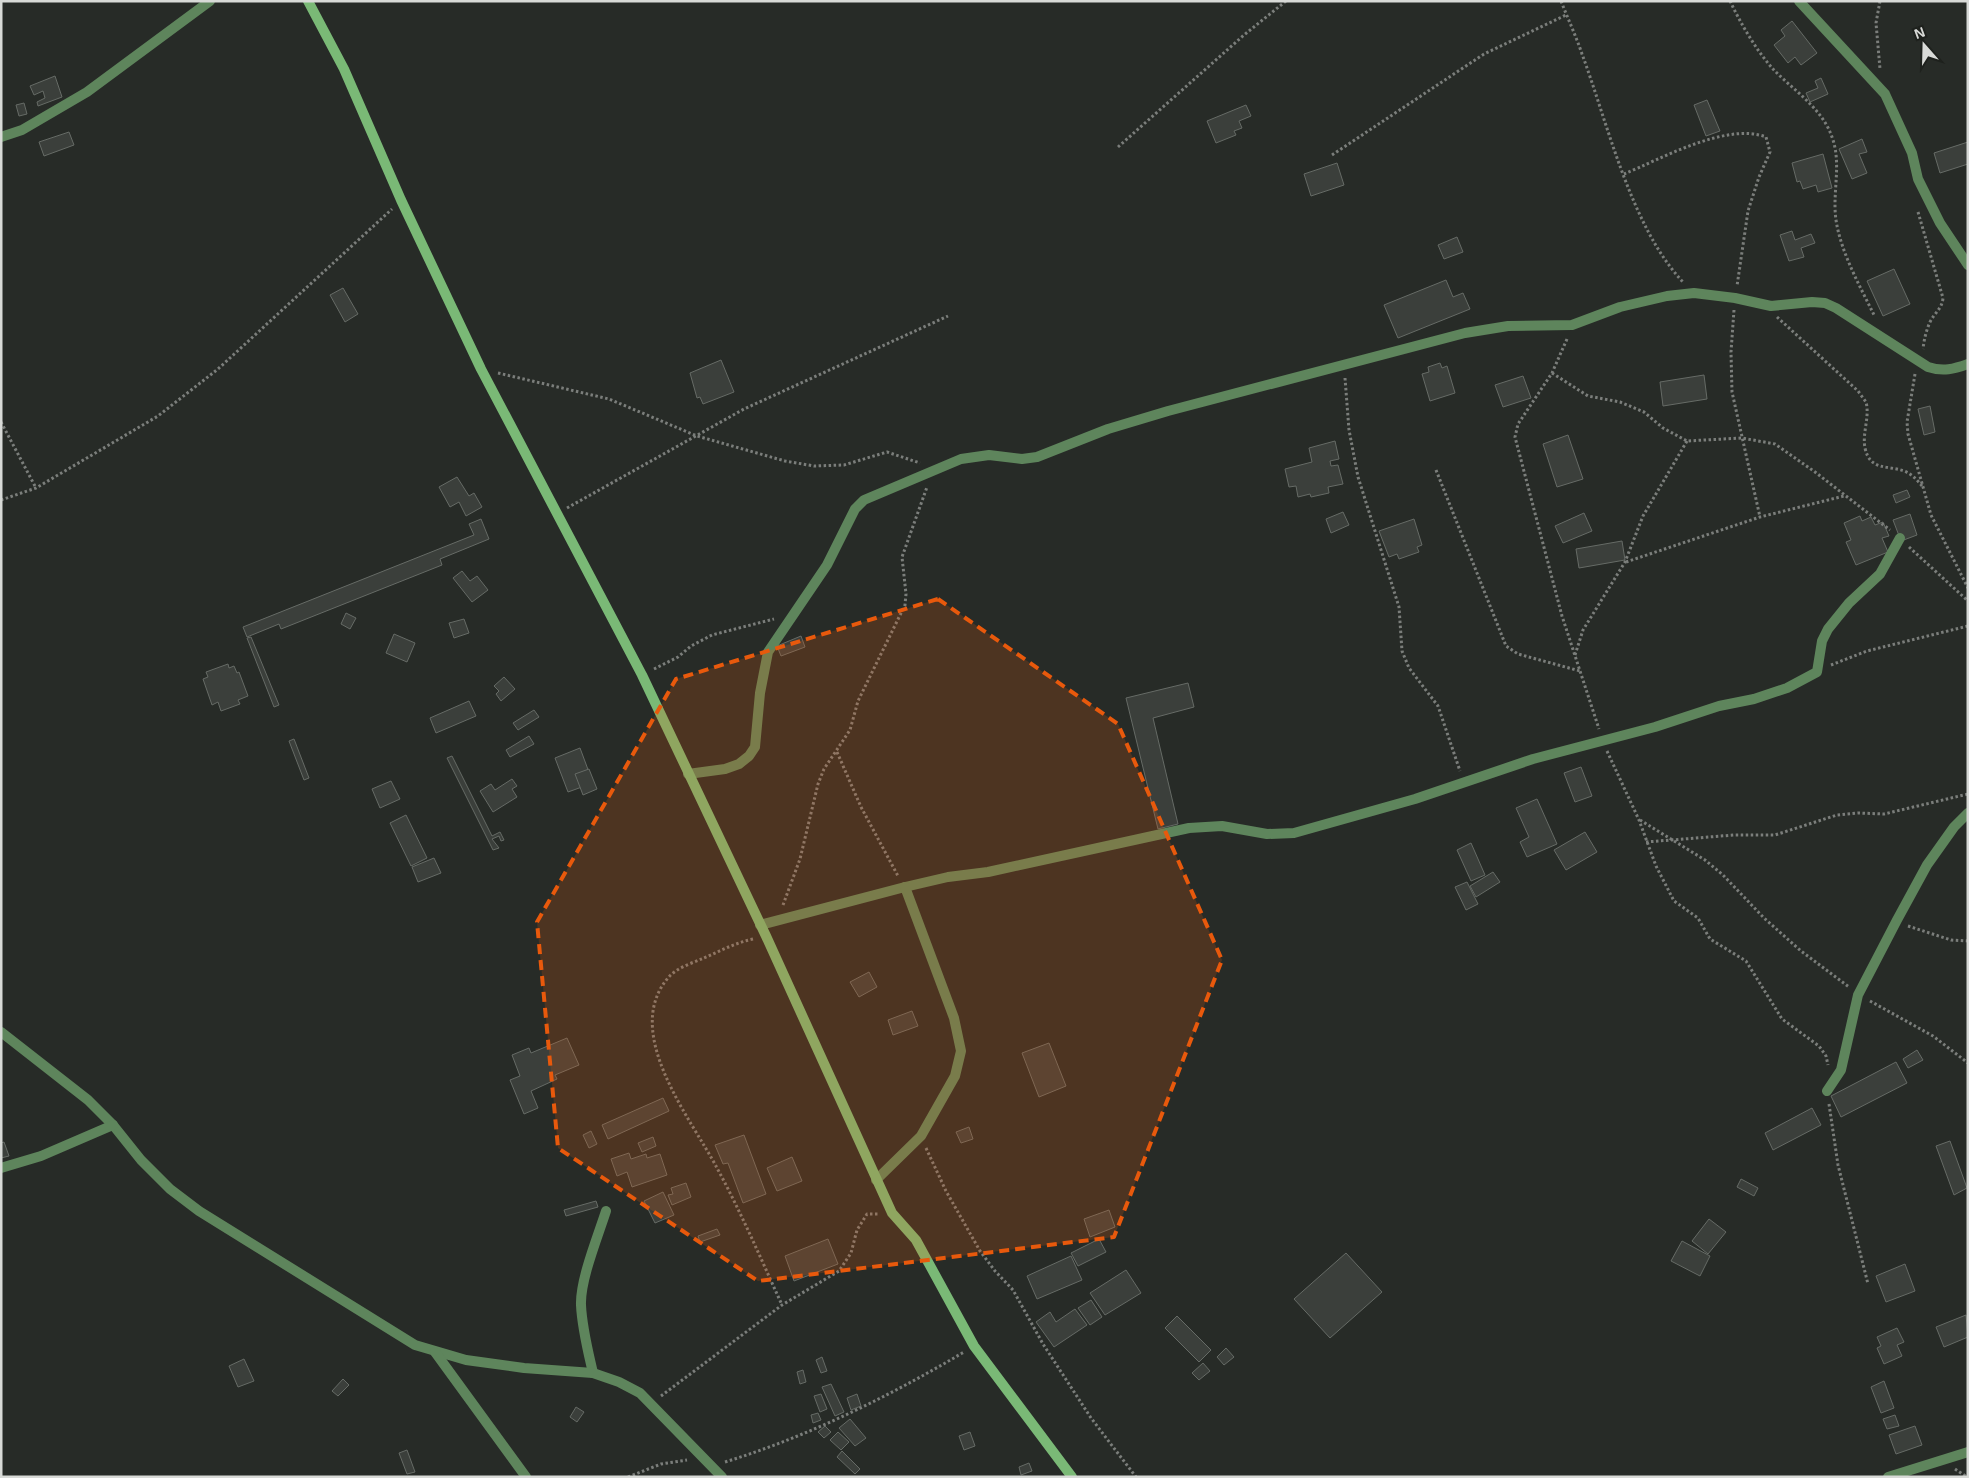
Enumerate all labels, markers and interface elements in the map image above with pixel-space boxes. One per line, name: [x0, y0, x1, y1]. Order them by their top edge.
north arrow: [1899, 20, 1949, 70]
text: N: [1912, 24, 1927, 42]

